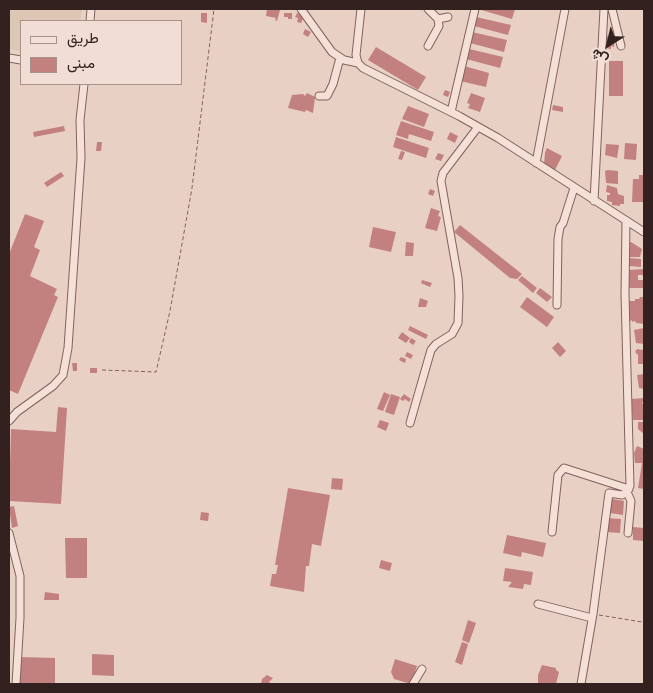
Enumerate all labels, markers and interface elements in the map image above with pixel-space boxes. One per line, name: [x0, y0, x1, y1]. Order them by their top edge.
legend: [20, 20, 182, 85]
north arrow: [583, 20, 633, 70]
text: طريق: [67, 30, 99, 46]
text: ش: [588, 46, 611, 69]
text: مبنى: [67, 55, 95, 71]

